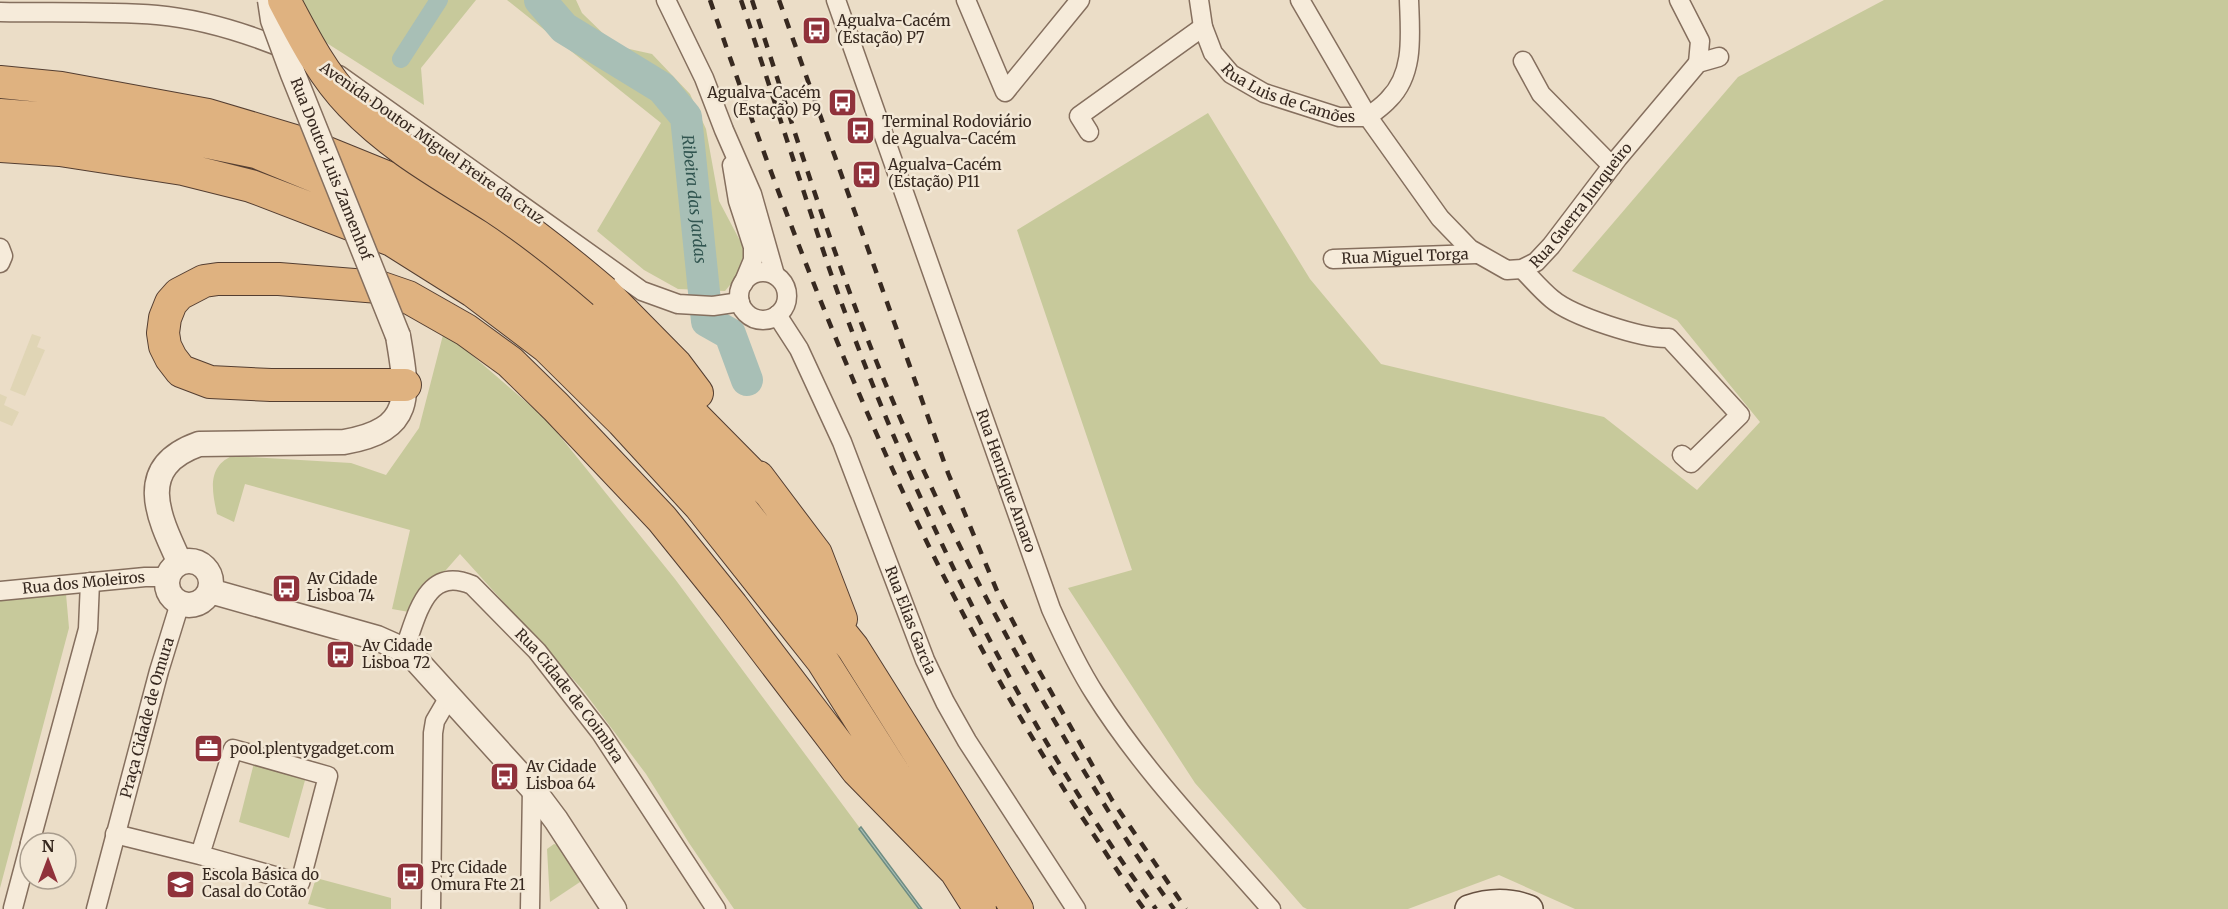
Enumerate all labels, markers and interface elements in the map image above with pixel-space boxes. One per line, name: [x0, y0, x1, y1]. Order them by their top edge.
place label: Agualva-Cacém (Estação) P7: [836, 11, 951, 47]
bus stop icon: Agualva-Cacém (Estação) P7: [800, 14, 832, 46]
street label: Avenida Doutor Miguel Freire da Cruz: [316, 57, 548, 228]
street label: Rua Luis de Camões: [1217, 60, 1355, 126]
street label: Rua Doutor Luis Zamenhof: [286, 75, 377, 264]
place label: Agualva-Cacém (Estação) P9: [706, 83, 821, 119]
bus stop icon: Agualva-Cacém (Estação) P9: [826, 86, 858, 118]
place label: Terminal Rodoviário de Agualva-Cacém: [882, 112, 1032, 148]
bus stop icon: Terminal Rodoviário de Agualva-Cacém: [845, 115, 877, 147]
water label: Ribeira das Jardas: [678, 134, 711, 265]
street label: Rua Guerra Junqueiro: [1525, 138, 1636, 272]
place label: Agualva-Cacém (Estação) P11: [887, 155, 1002, 191]
bus stop icon: Agualva-Cacém (Estação) P11: [851, 158, 883, 190]
street label: Rua Miguel Torga: [1341, 244, 1469, 268]
street label: Rua Henrique Amaro: [972, 407, 1040, 555]
street label: Rua Elias Garcia: [881, 563, 941, 678]
street label: Rua dos Moleiros: [21, 567, 146, 598]
place label: Av Cidade Lisboa 74: [306, 569, 378, 605]
bus stop icon: Av Cidade Lisboa 74: [270, 572, 302, 604]
street label: Rua Cidade de Coimbra: [511, 624, 628, 766]
street label: Praça Cidade de Omura: [116, 635, 178, 800]
place label: Av Cidade Lisboa 72: [361, 636, 433, 672]
bus stop icon: Av Cidade Lisboa 72: [325, 639, 357, 671]
office icon: pool.plentygadget.com: [193, 733, 225, 765]
place label: pool.plentygadget.com: [230, 739, 395, 758]
place label: Av Cidade Lisboa 64: [525, 757, 597, 793]
bus stop icon: Av Cidade Lisboa 64: [489, 760, 521, 792]
north arrow: [18, 831, 78, 891]
text: N: [42, 836, 55, 856]
place label: Prç Cidade Omura Fte 21: [431, 858, 525, 894]
bus stop icon: Prç Cidade Omura Fte 21: [394, 861, 426, 893]
place label: Escola Básica do Casal do Cotão: [202, 865, 319, 901]
school or university icon: Escola Básica do Casal do Cotão: [165, 868, 197, 900]

